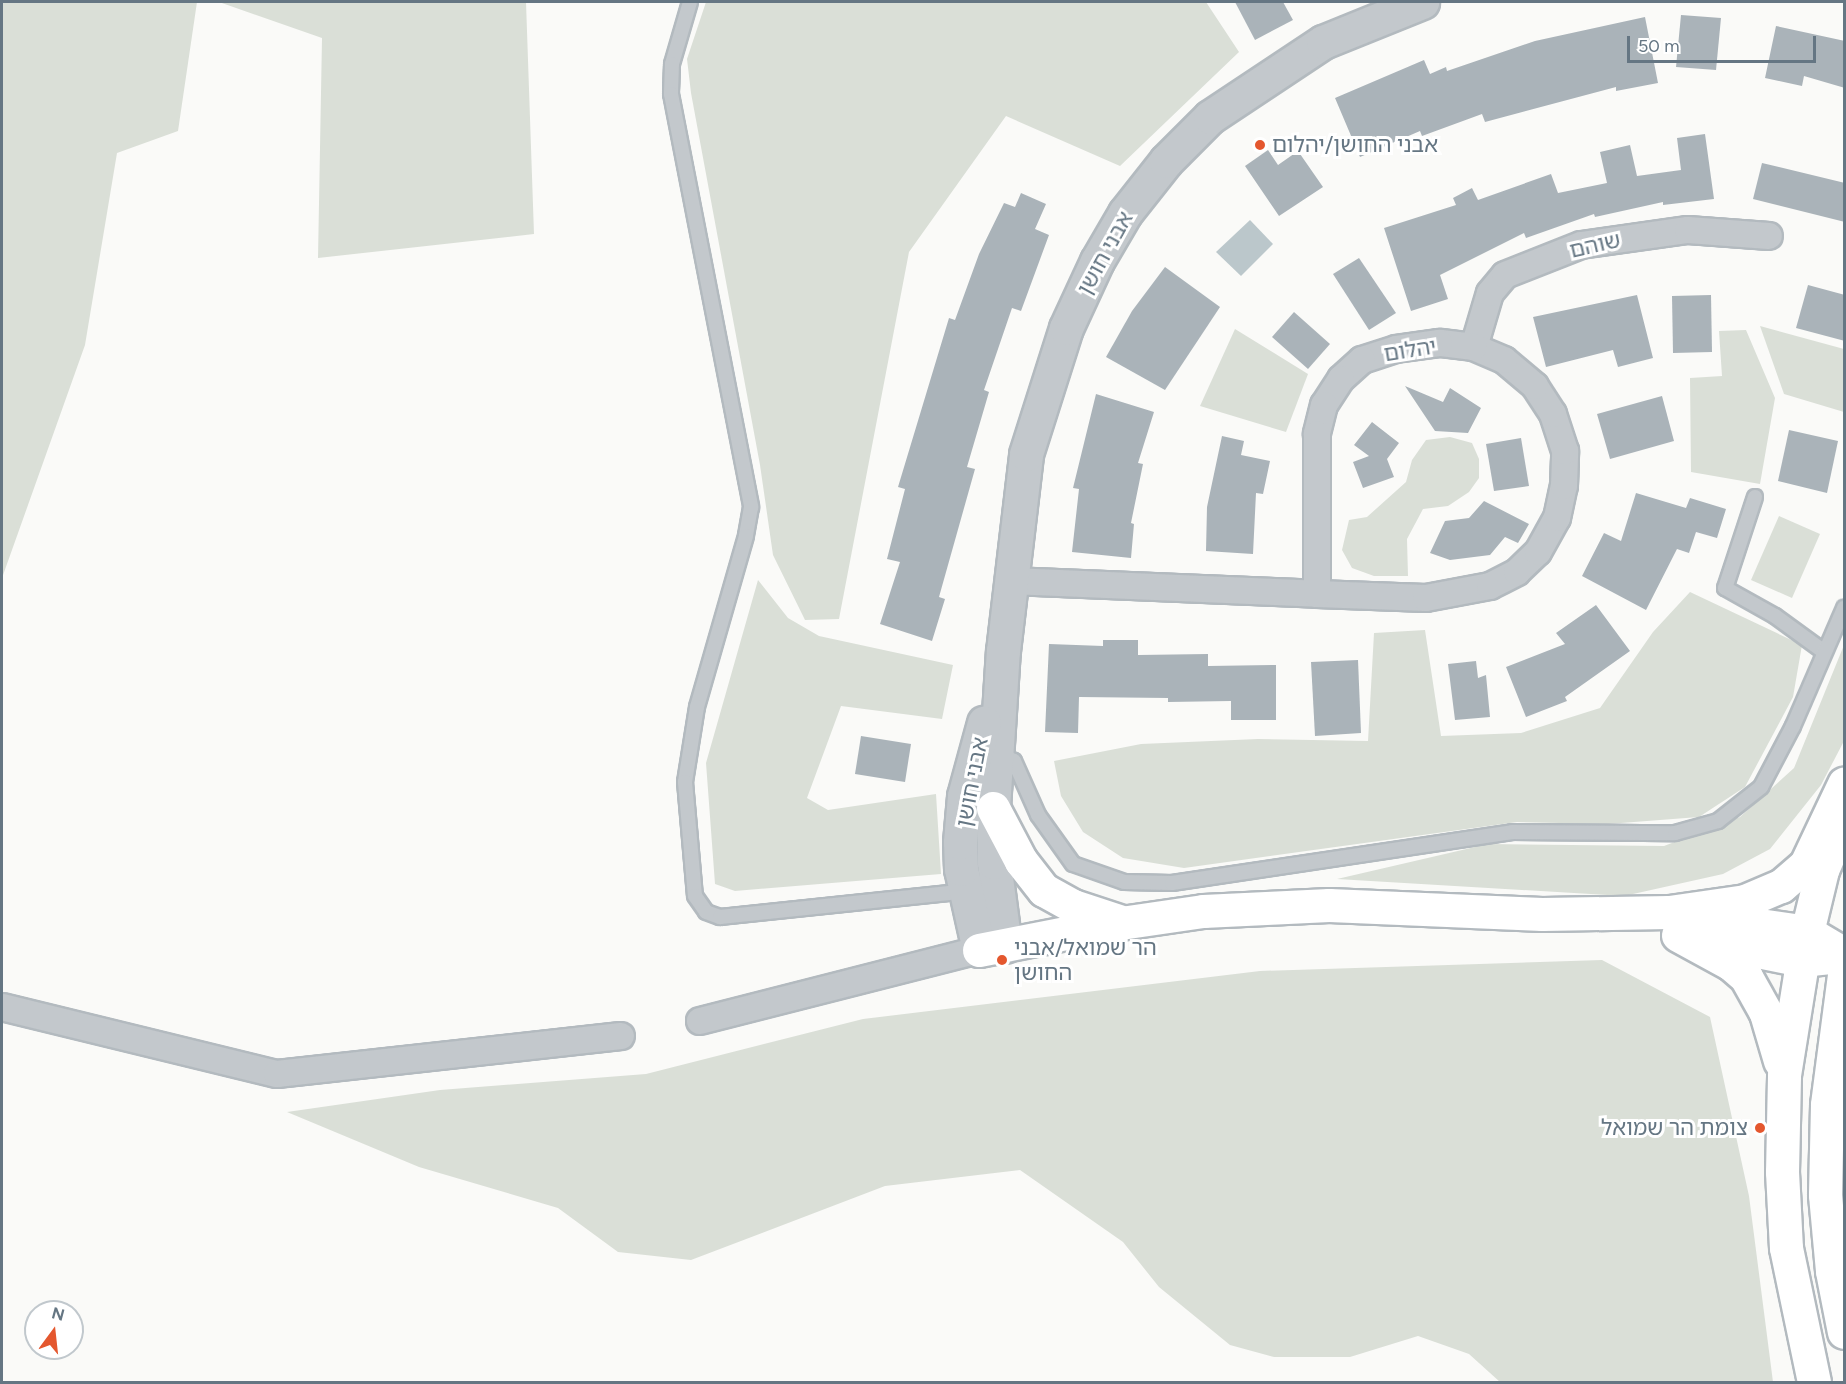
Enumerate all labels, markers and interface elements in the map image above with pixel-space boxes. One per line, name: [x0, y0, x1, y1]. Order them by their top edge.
scale bar: [1630, 24, 1819, 62]
text: 50 m: [1638, 35, 1680, 57]
place label: אבני החושן/יהלום: [1272, 132, 1438, 158]
marker: אבני החושן/יהלום: [1253, 138, 1267, 152]
street label: אבני חושן: [1071, 207, 1139, 299]
street label: שוהם: [1567, 226, 1623, 264]
street label: יהלום: [1382, 333, 1438, 367]
street label: אבני חושן: [950, 735, 994, 829]
place label: הר שמואל/אבני החושן: [1014, 934, 1157, 986]
marker: הר שמואל/אבני החושן: [995, 953, 1009, 967]
place label: צומת הר שמואל: [1601, 1115, 1748, 1141]
marker: צומת הר שמואל: [1753, 1121, 1767, 1135]
north arrow: [24, 1300, 84, 1360]
text: N: [50, 1303, 67, 1325]

